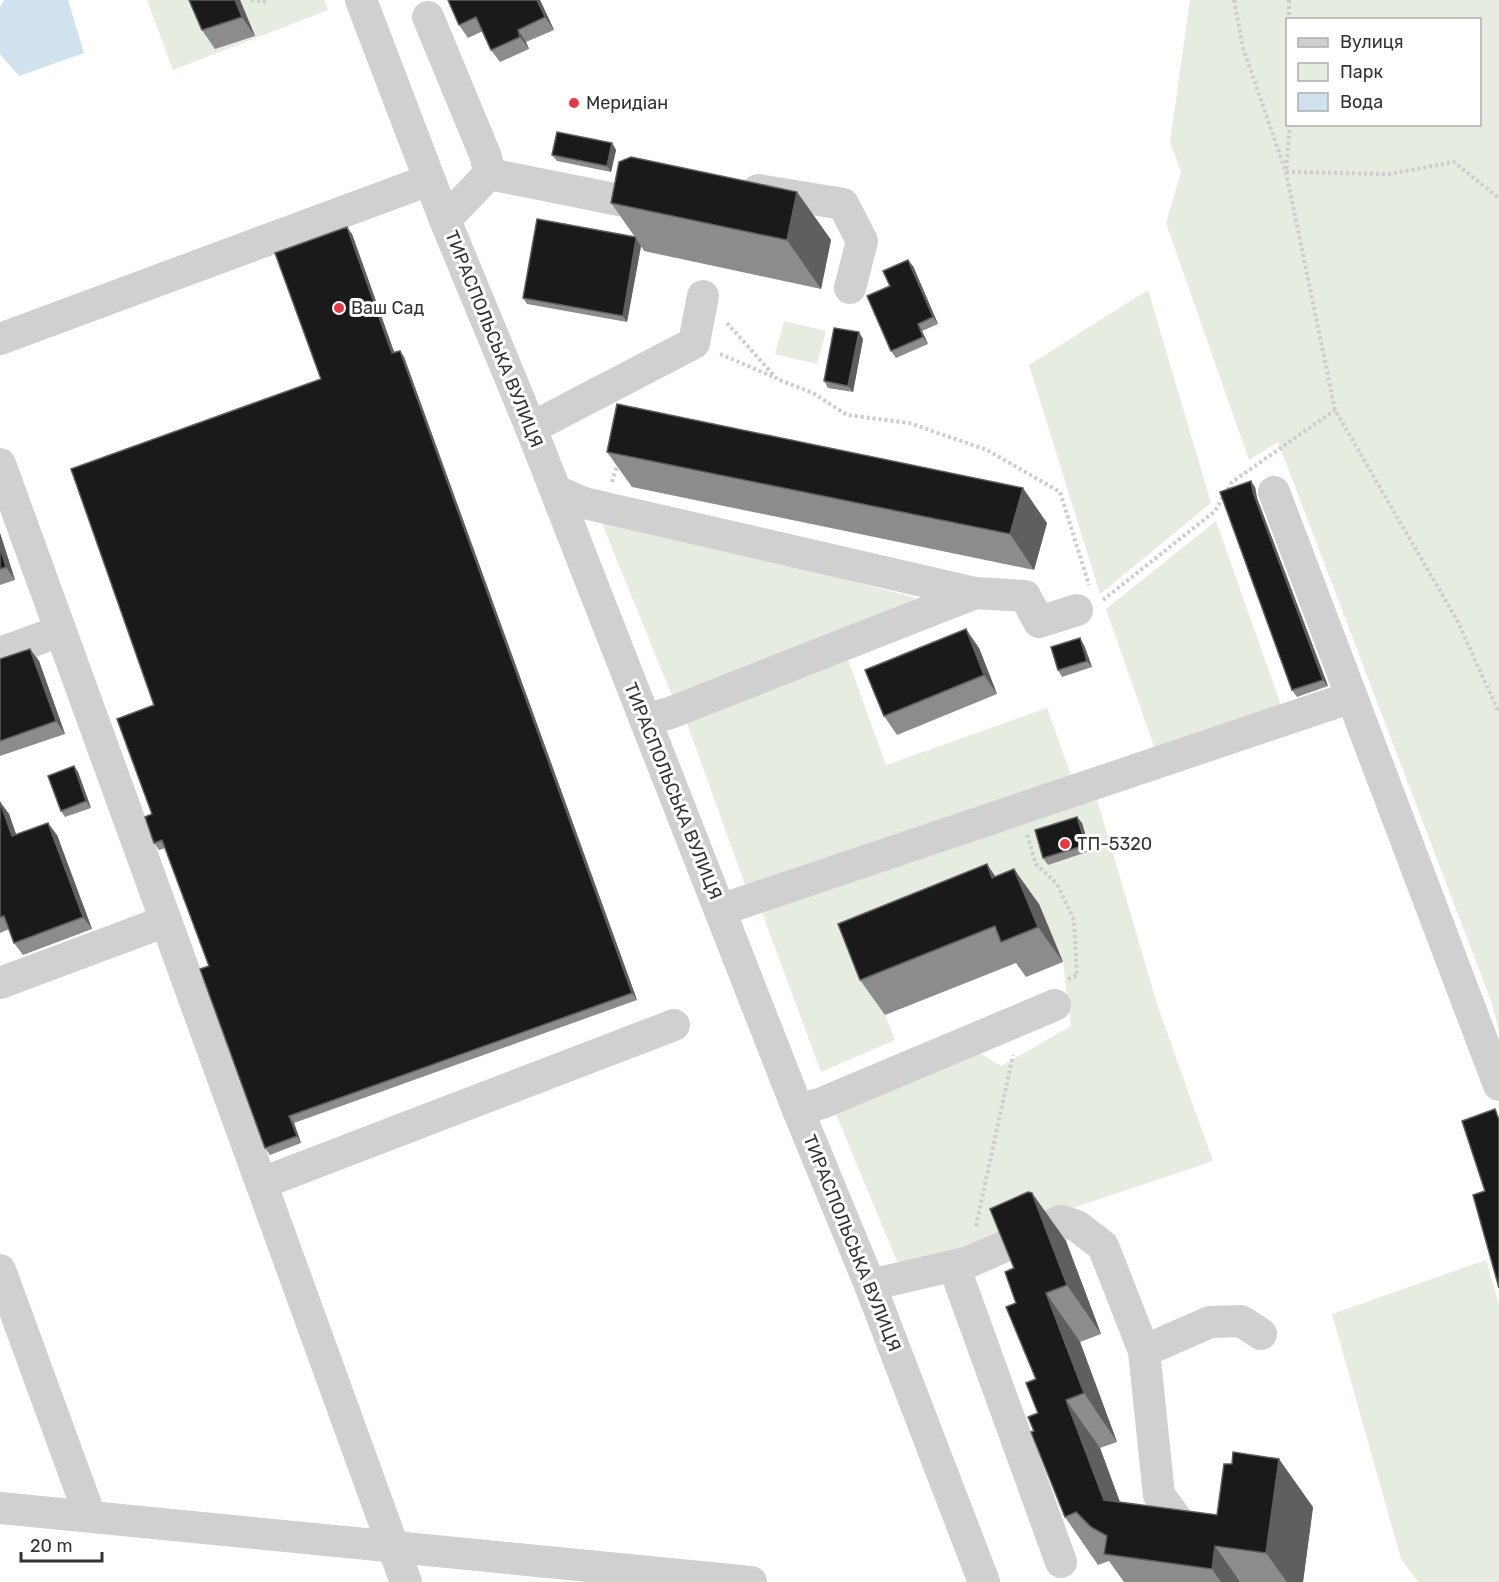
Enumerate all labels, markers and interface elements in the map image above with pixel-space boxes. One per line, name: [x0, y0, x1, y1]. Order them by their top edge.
legend: [1286, 18, 1481, 126]
text: Вулиця: [1340, 31, 1404, 53]
text: Парк: [1340, 61, 1384, 83]
text: Вода: [1340, 91, 1383, 113]
place label: Меридіан: [586, 92, 668, 114]
marker: Меридіан: [567, 96, 581, 110]
street label: ТИРАСПОЛЬСЬКА ВУЛИЦЯ: [440, 227, 548, 451]
place label: Ваш Сад: [351, 297, 424, 319]
marker: Ваш Сад: [332, 301, 346, 315]
street label: ТИРАСПОЛЬСЬКА ВУЛИЦЯ: [619, 679, 727, 903]
place label: ТП-5320: [1077, 833, 1152, 855]
marker: ТП-5320: [1058, 837, 1072, 851]
street label: ТИРАСПОЛЬСЬКА ВУЛИЦЯ: [798, 1131, 906, 1355]
scale bar: [21, 1525, 102, 1563]
text: 20 m: [30, 1535, 72, 1557]

